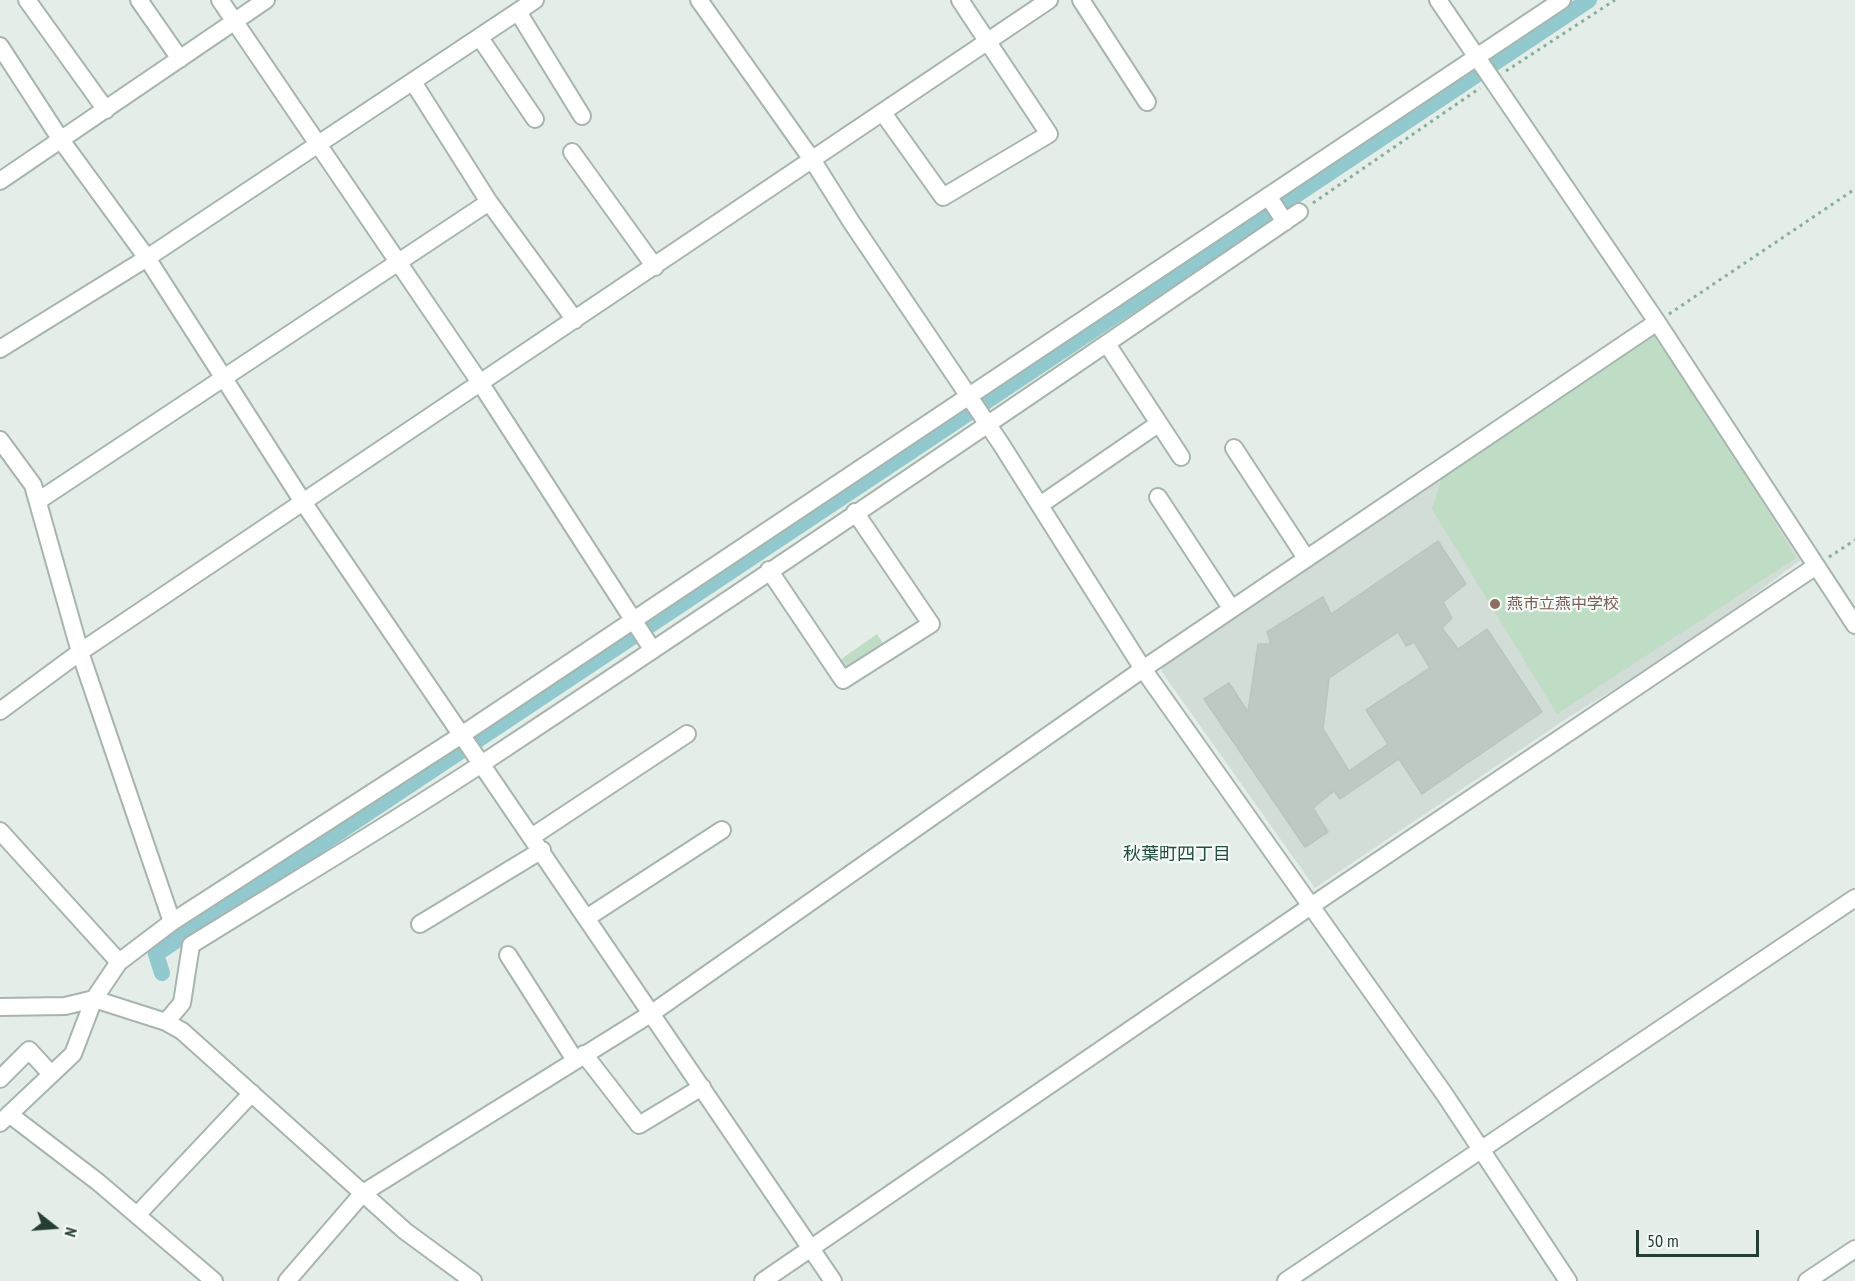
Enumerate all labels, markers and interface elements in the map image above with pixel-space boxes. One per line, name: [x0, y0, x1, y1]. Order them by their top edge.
place label: 燕市立燕中学校: [1507, 594, 1619, 614]
marker: 燕市立燕中学校: [1488, 597, 1502, 611]
district label: 秋葉町四丁目: [1123, 844, 1231, 866]
north arrow: [24, 1197, 84, 1257]
scale bar: [1639, 1218, 1762, 1256]
text: N: [60, 1225, 82, 1239]
text: 50 m: [1647, 1229, 1679, 1252]

